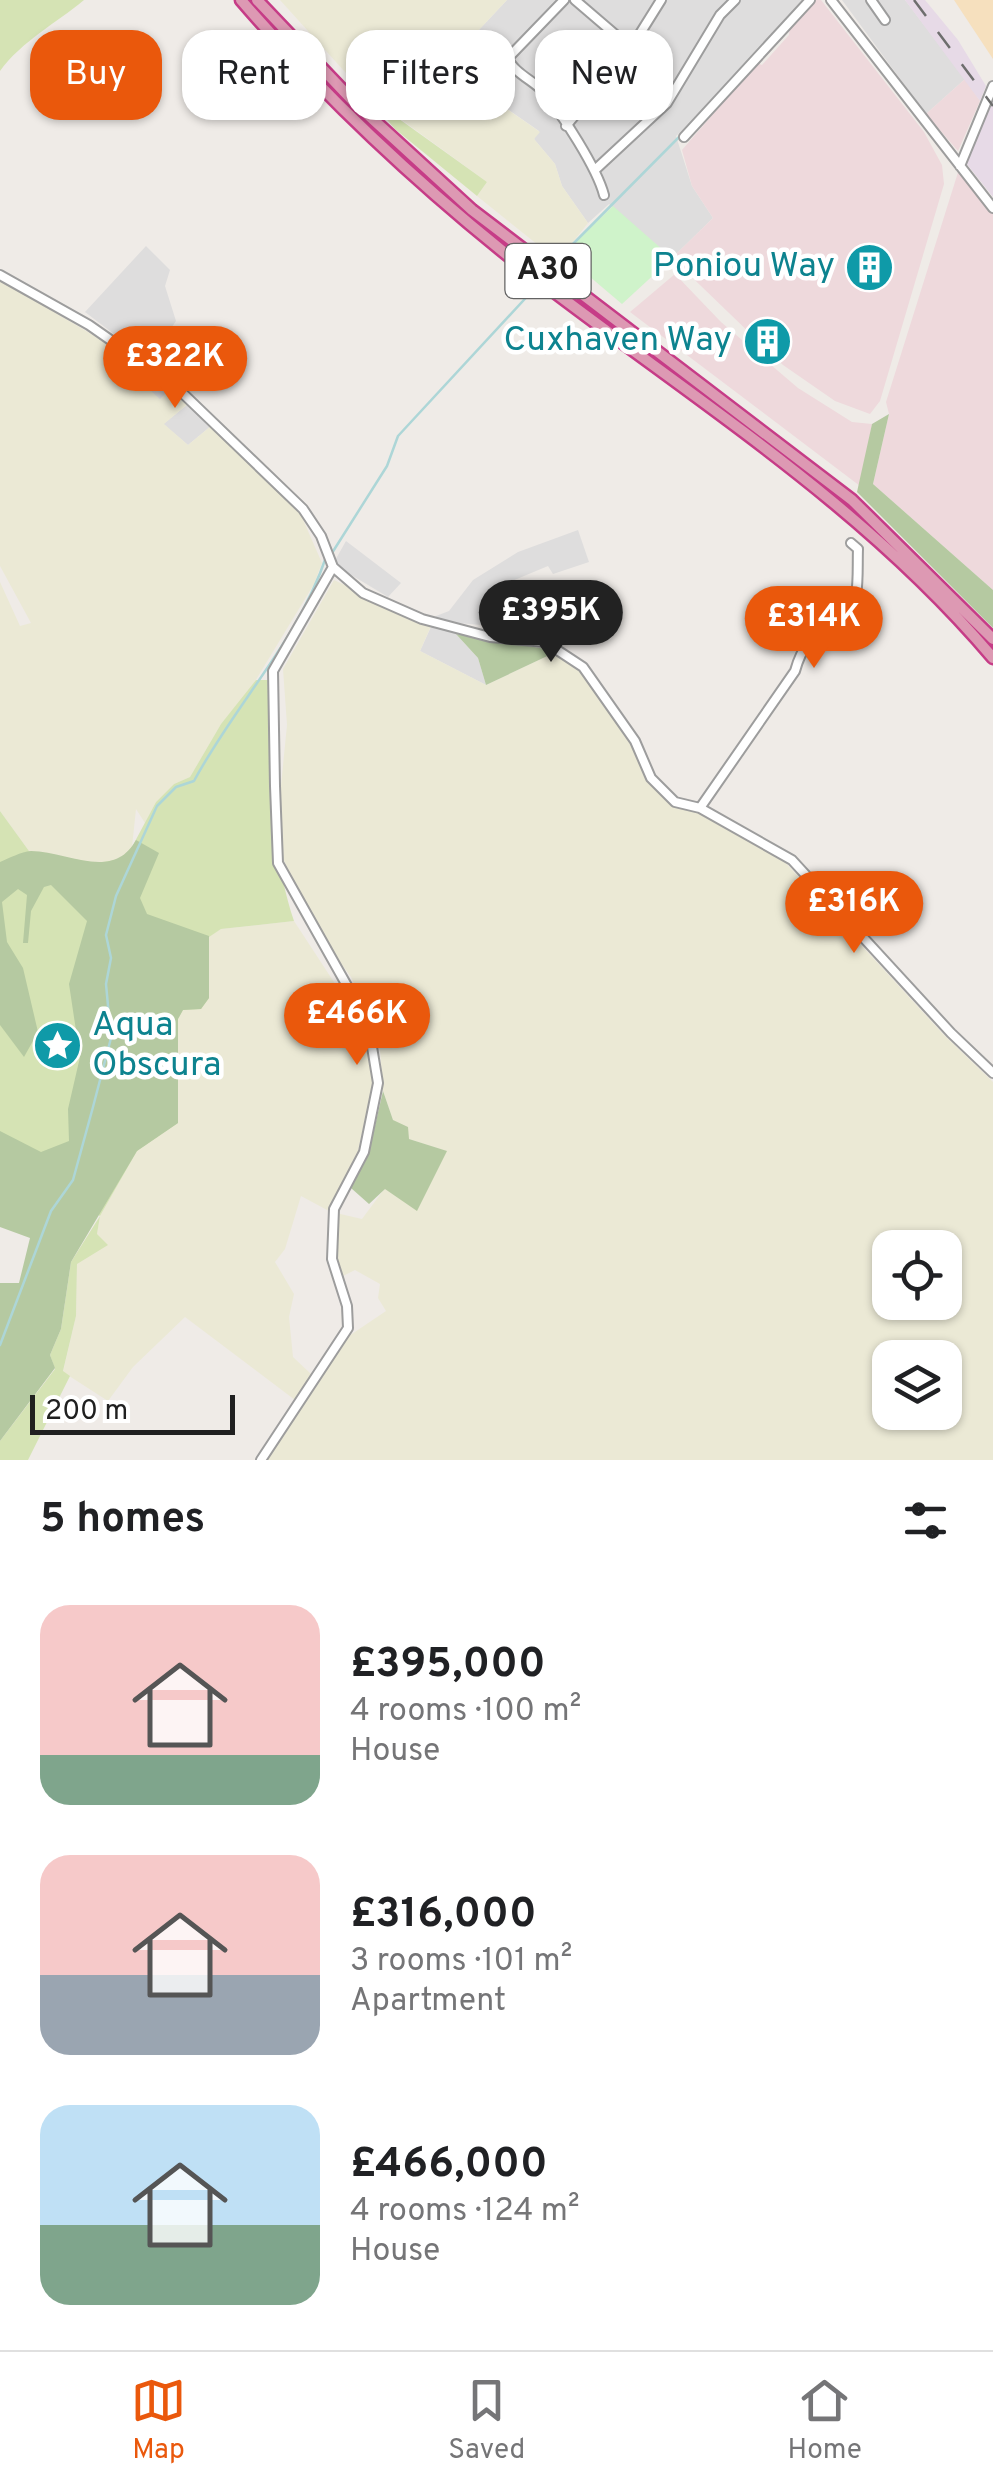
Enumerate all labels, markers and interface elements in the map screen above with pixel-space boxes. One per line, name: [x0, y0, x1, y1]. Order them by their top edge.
chip: Buy: [30, 30, 162, 120]
chip: Rent: [182, 30, 326, 120]
chip: Filters: [346, 30, 515, 120]
chip: New: [535, 30, 673, 120]
building icon: Poniou Way: [844, 241, 896, 293]
road number: A30: [506, 244, 590, 298]
place label: Poniou Way: [653, 245, 835, 289]
building icon: Cuxhaven Way: [741, 315, 793, 367]
place label: Cuxhaven Way: [504, 319, 732, 363]
pin: £322K: [105, 326, 245, 411]
text: £322K: [125, 338, 225, 378]
pin: £395K: [481, 580, 621, 665]
pin: £314K: [744, 586, 884, 671]
text: £395K: [501, 592, 601, 632]
text: £314K: [767, 598, 861, 638]
pin: £316K: [784, 871, 924, 956]
text: £316K: [807, 883, 901, 923]
pin: £466K: [287, 983, 427, 1068]
text: £466K: [306, 995, 408, 1035]
place label: Aqua Obscura: [92, 1004, 221, 1088]
place icon: Aqua Obscura: [31, 1020, 83, 1072]
map controls: [872, 1230, 962, 1430]
button: locate: [872, 1230, 962, 1320]
button: layers: [872, 1340, 962, 1430]
scale bar: [30, 1390, 235, 1434]
text: 200 m: [45, 1394, 128, 1430]
icon: filters: [898, 1493, 953, 1548]
text: 5 homes: [40, 1494, 205, 1547]
text: £395,000: [350, 1639, 546, 1692]
icon: home: [120, 1645, 240, 1765]
text: 4 rooms · 100 m²: [350, 1692, 581, 1732]
text: House: [350, 1732, 440, 1772]
text: £316,000: [350, 1889, 537, 1942]
icon: home: [120, 1895, 240, 2015]
text: 3 rooms · 101 m²: [350, 1942, 572, 1982]
text: Apartment: [350, 1982, 506, 2022]
text: £466,000: [350, 2139, 548, 2192]
icon: home: [120, 2145, 240, 2265]
text: 4 rooms · 124 m²: [350, 2192, 580, 2232]
text: House: [350, 2232, 440, 2272]
tab: Map: [131, 2373, 186, 2469]
tab: Saved: [448, 2373, 525, 2469]
tab: Home: [788, 2373, 862, 2469]

